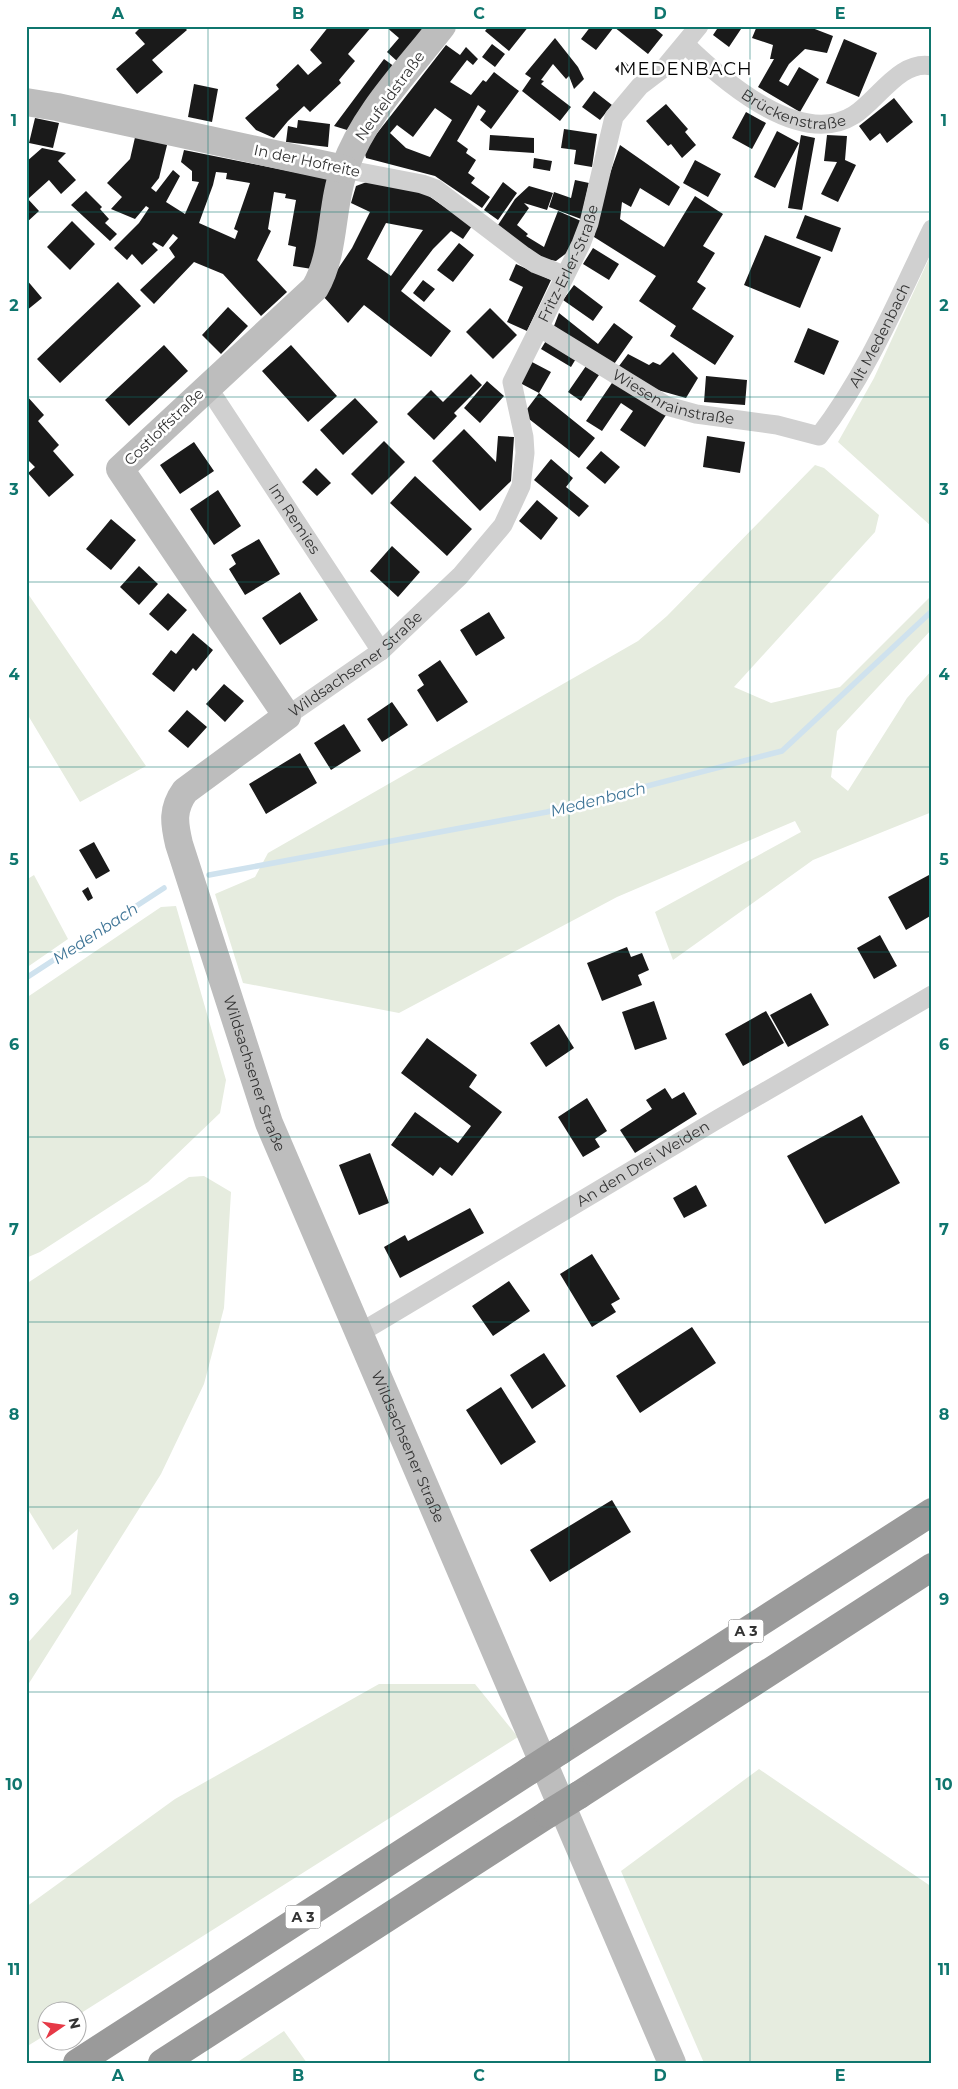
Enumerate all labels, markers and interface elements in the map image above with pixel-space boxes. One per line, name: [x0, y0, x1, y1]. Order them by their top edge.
text: A: [111, 4, 125, 23]
text: B: [292, 4, 304, 23]
text: C: [473, 4, 485, 23]
text: D: [653, 4, 667, 23]
text: E: [835, 4, 845, 23]
street label: Neufeldstraße: [351, 47, 429, 144]
district label: MEDENBACH: [619, 58, 753, 80]
street label: Brückenstraße: [738, 85, 848, 133]
text: 1: [11, 111, 17, 130]
text: 1: [941, 111, 947, 130]
street label: In der Hofreite: [252, 140, 362, 181]
street label: Fritz-Erler-Straße: [533, 203, 602, 325]
street label: Alt Medenbach: [844, 280, 914, 391]
text: 2: [9, 296, 19, 315]
text: 2: [939, 296, 949, 315]
street label: Wiesenrainstraße: [609, 365, 736, 428]
street label: Costloffstraße: [120, 384, 207, 469]
text: 3: [8, 480, 19, 499]
street label: Im Remies: [265, 480, 325, 558]
text: 3: [938, 480, 949, 499]
street label: Wildsachsener Straße: [285, 607, 426, 721]
text: 4: [8, 665, 20, 684]
text: 4: [938, 665, 950, 684]
water label: Medenbach: [548, 778, 648, 821]
text: 5: [9, 850, 19, 869]
text: 5: [939, 850, 949, 869]
water label: Medenbach: [49, 899, 141, 968]
street label: Wildsachsener Straße: [219, 993, 290, 1154]
text: 6: [9, 1035, 19, 1054]
text: 6: [939, 1035, 949, 1054]
street label: An den Drei Weiden: [573, 1116, 713, 1210]
text: 7: [9, 1220, 19, 1239]
text: 7: [939, 1220, 949, 1239]
street label: Wildsachsener Straße: [367, 1368, 449, 1526]
text: 8: [9, 1405, 19, 1424]
text: 8: [939, 1405, 949, 1424]
text: 9: [9, 1590, 19, 1609]
text: 9: [939, 1590, 949, 1609]
road number: A 3: [728, 1620, 764, 1642]
text: 10: [5, 1775, 23, 1794]
text: 10: [935, 1775, 953, 1794]
road number: A 3: [286, 1905, 320, 1928]
text: 11: [8, 1960, 20, 1979]
text: 11: [938, 1960, 950, 1979]
north arrow: [38, 2002, 88, 2052]
text: N: [65, 2016, 85, 2031]
text: A: [111, 2066, 125, 2085]
text: B: [292, 2066, 304, 2085]
text: C: [473, 2066, 485, 2085]
text: D: [653, 2066, 667, 2085]
text: E: [835, 2066, 845, 2085]

